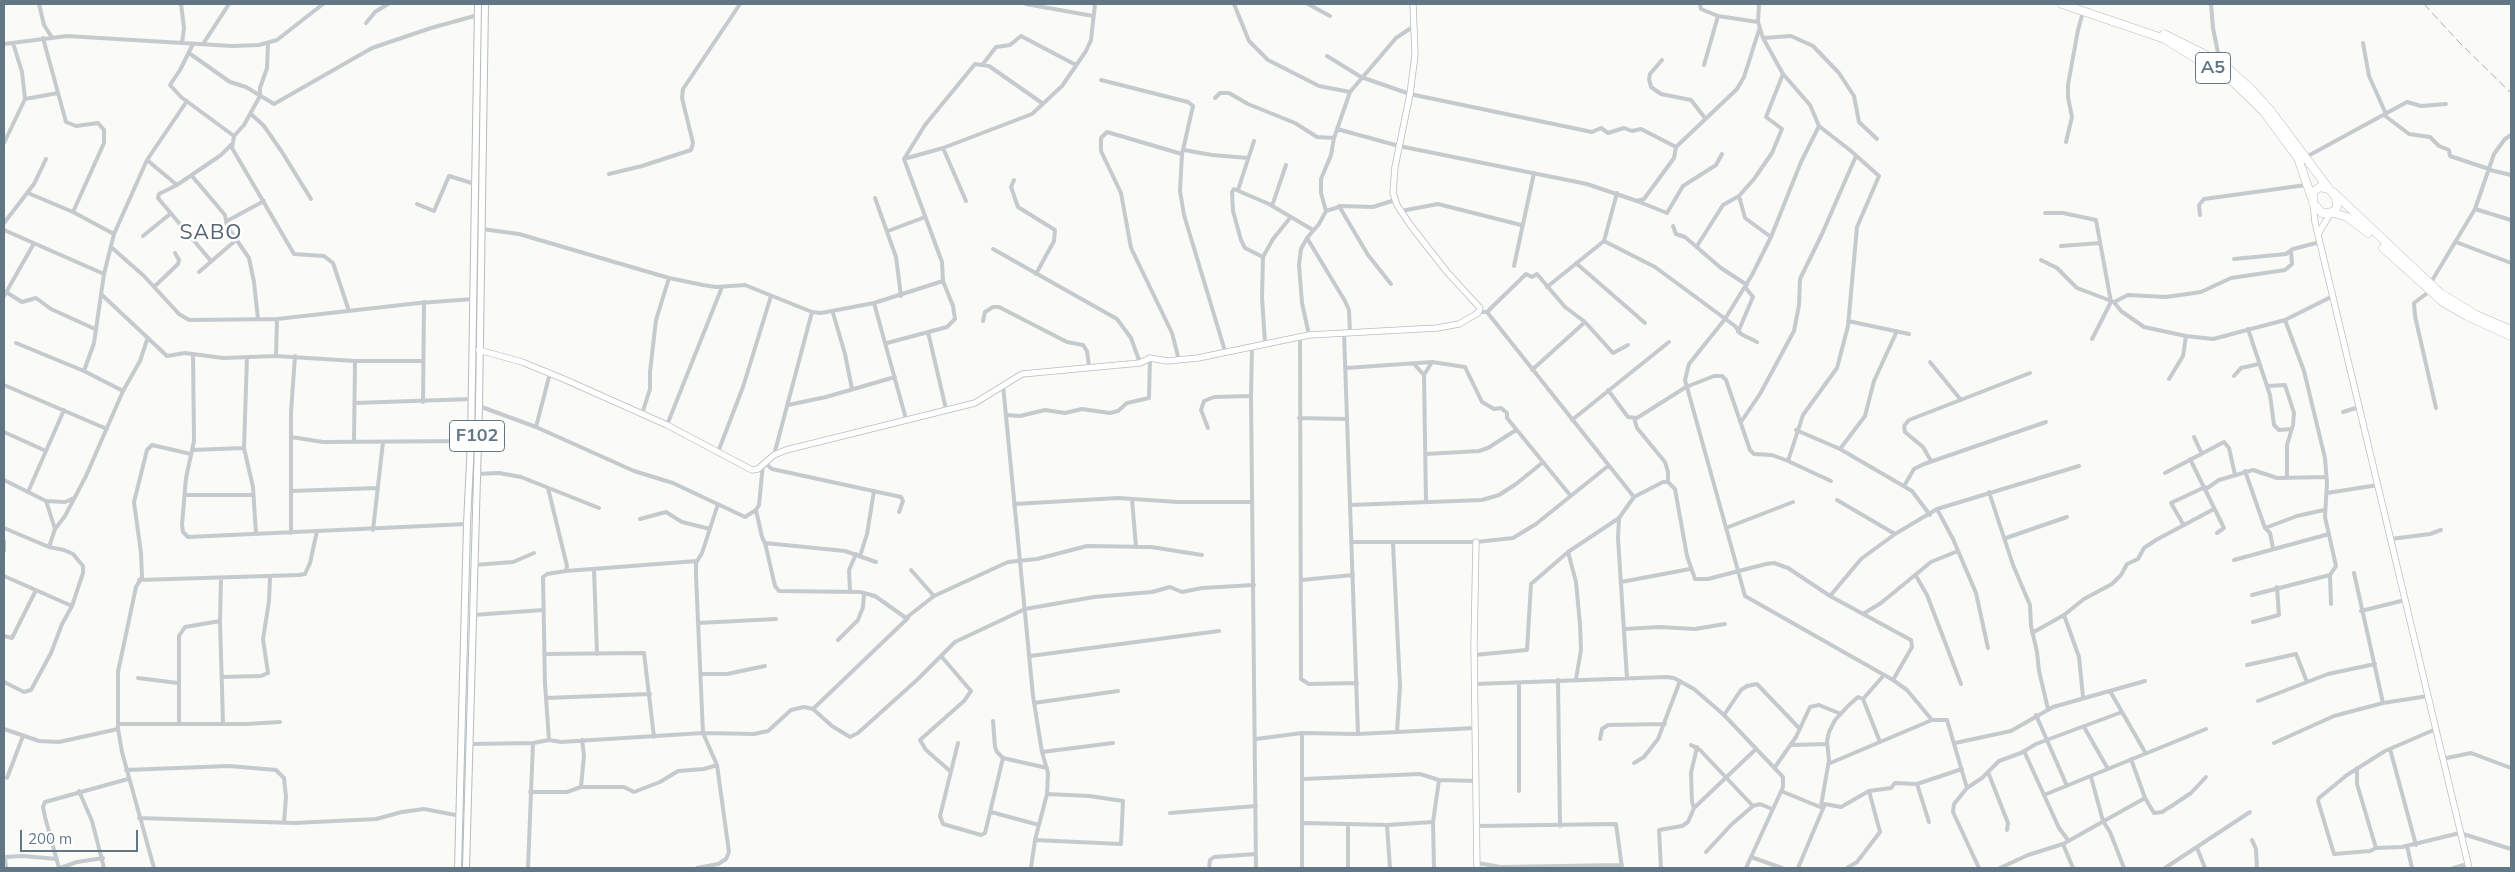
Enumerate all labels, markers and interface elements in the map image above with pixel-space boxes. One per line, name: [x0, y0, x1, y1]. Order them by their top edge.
road number: A5: [2196, 52, 2230, 84]
district label: SABO: [179, 220, 243, 246]
road number: F102: [450, 421, 504, 452]
scale bar: [22, 820, 140, 852]
text: 200 m: [28, 829, 72, 848]

